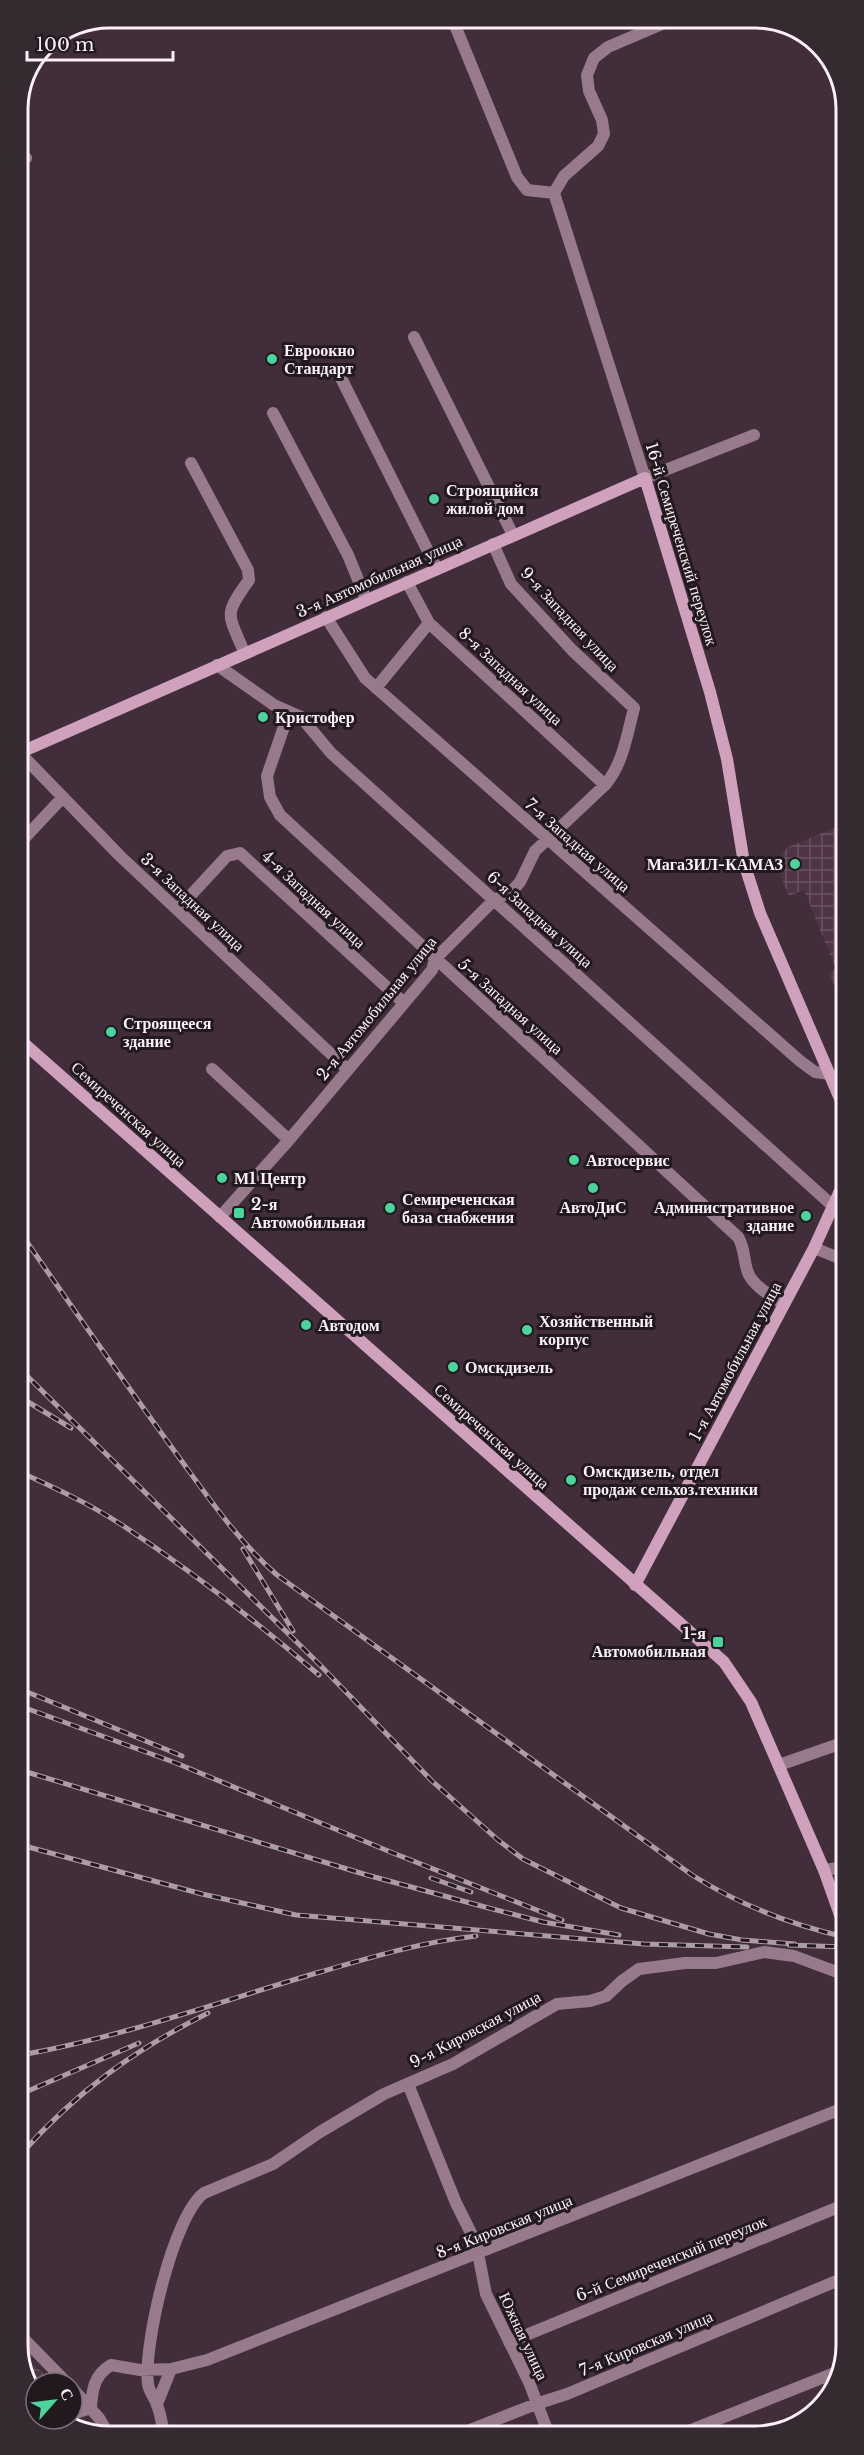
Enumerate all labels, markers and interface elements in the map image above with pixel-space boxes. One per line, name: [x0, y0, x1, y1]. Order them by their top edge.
scale bar: [27, 24, 172, 62]
text: 100 m: [36, 34, 94, 56]
place label: Евроокно Стандарт: [284, 340, 355, 378]
marker: Евроокно Стандарт: [265, 352, 279, 366]
street label: 16-й Семиреченский переулок: [642, 440, 722, 648]
place label: Строящийся жилой дом: [446, 480, 539, 518]
marker: Строящийся жилой дом: [427, 492, 441, 506]
street label: 3-я Автомобильная улица: [293, 530, 465, 622]
street label: 9-я Западная улица: [516, 563, 624, 675]
street label: 8-я Западная улица: [455, 623, 567, 729]
place label: Кристофер: [275, 707, 355, 727]
marker: Кристофер: [256, 710, 270, 724]
street label: 7-я Западная улица: [521, 794, 635, 896]
street label: 4-я Западная улица: [258, 846, 370, 952]
street label: 3-я Западная улица: [137, 849, 249, 955]
place label: МагаЗИЛ-КАМАЗ: [647, 854, 784, 874]
marker: МагаЗИЛ-КАМАЗ: [788, 857, 802, 871]
street label: 6-я Западная улица: [483, 866, 597, 972]
street label: 2-я Автомобильная улица: [312, 932, 440, 1084]
street label: 5-я Западная улица: [454, 954, 568, 1058]
place label: Строящееся здание: [123, 1013, 212, 1051]
marker: Строящееся здание: [104, 1025, 118, 1039]
street label: Семиреченская улица: [67, 1057, 191, 1171]
place label: Автосервис: [586, 1150, 670, 1170]
marker: Автосервис: [567, 1153, 581, 1167]
place label: М1 Центр: [234, 1168, 306, 1188]
marker: М1 Центр: [215, 1171, 229, 1185]
marker: АвтоДиС: [586, 1181, 600, 1195]
place label: Семиреченская база снабжения: [402, 1189, 515, 1227]
place label: 2-я Автомобильная: [251, 1194, 366, 1232]
place label: АвтоДиС: [559, 1197, 627, 1217]
place label: Административное здание: [654, 1197, 794, 1235]
marker: Семиреченская база снабжения: [383, 1201, 397, 1215]
marker: 2-я Автомобильная: [232, 1206, 246, 1220]
marker: Административное здание: [799, 1209, 813, 1223]
street label: 1-я Автомобильная улица: [685, 1278, 785, 1444]
place label: Хозяйственный корпус: [539, 1311, 653, 1349]
place label: Автодом: [318, 1315, 380, 1335]
marker: Автодом: [299, 1318, 313, 1332]
marker: Хозяйственный корпус: [520, 1323, 534, 1337]
place label: Омскдизель: [465, 1357, 553, 1377]
marker: Омскдизель: [446, 1360, 460, 1374]
street label: Семиреченская улица: [430, 1379, 554, 1493]
place label: Омскдизель, отдел продаж сельхоз.техники: [583, 1461, 758, 1499]
marker: Омскдизель, отдел продаж сельхоз.техники: [564, 1473, 578, 1487]
place label: 1-я Автомобильная: [592, 1623, 706, 1661]
marker: 1-я Автомобильная: [711, 1635, 725, 1649]
street label: 9-я Кировская улица: [406, 1986, 544, 2072]
street label: 8-я Кировская улица: [433, 2190, 575, 2262]
street label: 6-й Семиреченский переулок: [573, 2210, 769, 2305]
street label: Южная улица: [495, 2289, 553, 2383]
street label: 7-я Кировская улица: [576, 2306, 716, 2380]
north arrow: [24, 2371, 84, 2431]
text: С: [56, 2384, 79, 2404]

